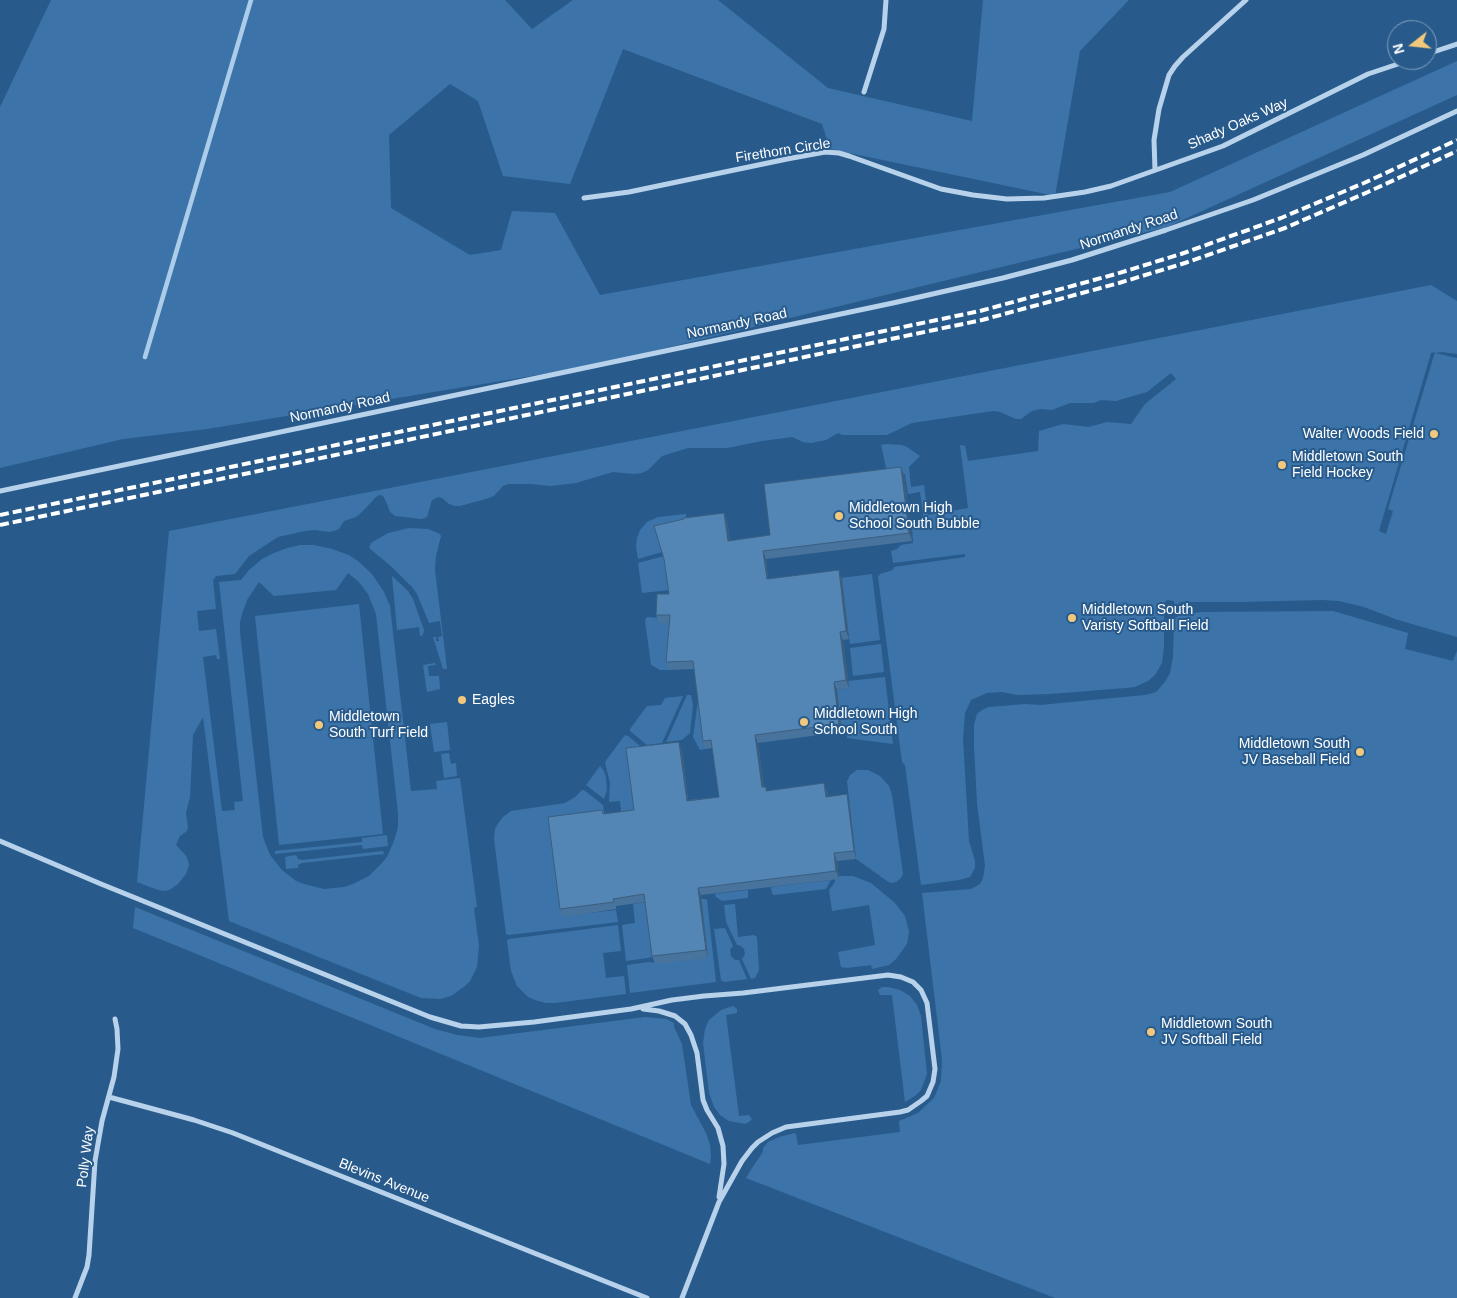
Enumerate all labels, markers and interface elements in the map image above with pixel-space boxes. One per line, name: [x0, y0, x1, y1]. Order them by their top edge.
north arrow: [1387, 20, 1437, 70]
text: N: [1389, 42, 1408, 56]
street label: Shady Oaks Way: [1185, 94, 1291, 154]
street label: Firethorn Circle: [734, 135, 832, 167]
street label: Normandy Road: [1078, 206, 1180, 254]
street label: Normandy Road: [685, 305, 789, 343]
street label: Normandy Road: [288, 389, 392, 427]
place label: Walter Woods Field: [1303, 426, 1424, 442]
marker: Walter Woods Field: [1428, 428, 1440, 440]
place label: Middletown South Field Hockey: [1292, 449, 1403, 482]
marker: Middletown South Field Hockey: [1276, 459, 1288, 471]
place label: Middletown High School South Bubble: [849, 500, 980, 532]
marker: Middletown High School South Bubble: [833, 510, 845, 522]
place label: Middletown South Varisty Softball Field: [1082, 602, 1209, 634]
marker: Middletown South Varisty Softball Field: [1066, 612, 1078, 624]
place label: Eagles: [472, 692, 515, 708]
marker: Eagles: [456, 694, 468, 706]
place label: Middletown High School South: [814, 706, 917, 739]
place label: Middletown South Turf Field: [329, 709, 428, 742]
marker: Middletown High School South: [798, 716, 810, 728]
marker: Middletown South Turf Field: [313, 719, 325, 731]
place label: Middletown South JV Baseball Field: [1239, 736, 1350, 769]
marker: Middletown South JV Baseball Field: [1354, 746, 1366, 758]
place label: Middletown South JV Softball Field: [1161, 1016, 1272, 1048]
marker: Middletown South JV Softball Field: [1145, 1026, 1157, 1038]
street label: Polly Way: [74, 1125, 98, 1189]
street label: Blevins Avenue: [336, 1155, 432, 1207]

